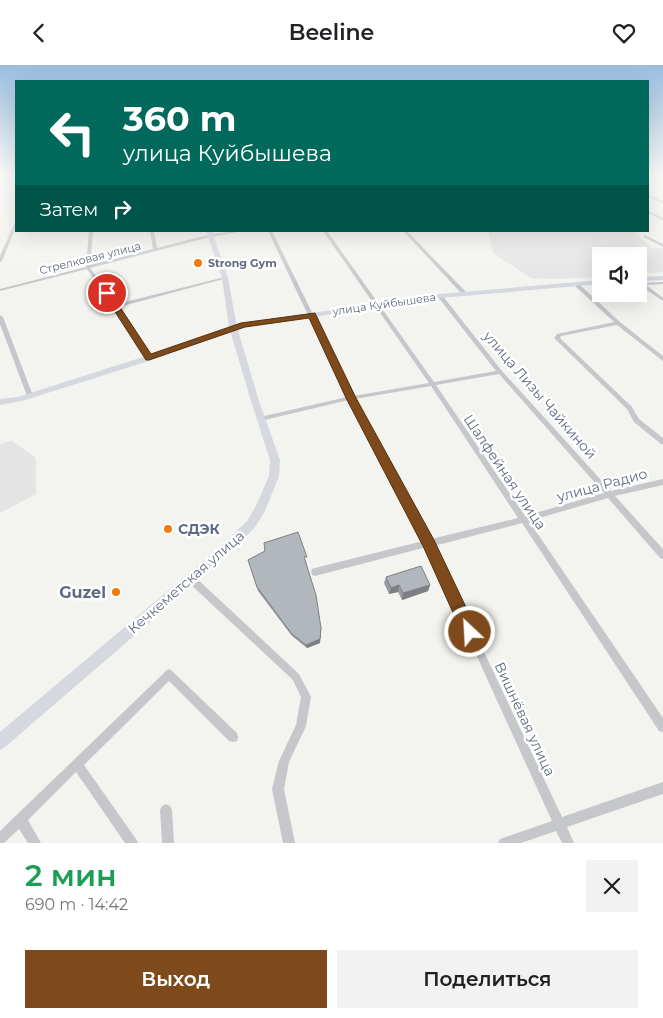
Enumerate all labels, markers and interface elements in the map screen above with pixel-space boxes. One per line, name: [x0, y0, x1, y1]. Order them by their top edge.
icon: back: [25, 19, 53, 47]
text: Beeline: [289, 19, 374, 46]
icon: heart: [610, 19, 638, 47]
text: 360 m: [123, 97, 236, 140]
icon: left: [40, 100, 105, 165]
text: улица Куйбышева: [123, 140, 332, 167]
icon: right: [108, 195, 136, 223]
text: Затем: [40, 198, 98, 221]
street label: Стрелковая улица: [38, 239, 142, 277]
map controls: [592, 247, 647, 302]
button: sound: [592, 247, 647, 302]
place label: Strong Gym: [208, 256, 277, 270]
marker: Strong Gym: [192, 257, 204, 269]
pin: [86, 272, 128, 314]
icon: arrive: [93, 279, 121, 307]
street label: улица Куйбышева: [330, 290, 437, 318]
street label: улица Лизы Чайкиной: [479, 327, 600, 463]
street label: Шалфейная улица: [460, 411, 550, 533]
street label: улица Радио: [554, 464, 649, 506]
place label: СДЭК: [178, 520, 221, 538]
marker: СДЭК: [162, 523, 174, 535]
street label: Кечкеметская улица: [124, 526, 248, 638]
place label: Guzel: [59, 583, 106, 602]
marker: Guzel: [110, 586, 122, 598]
position arrow: [443, 605, 495, 657]
street label: Вишнёвая улица: [491, 659, 559, 779]
text: 2 мин: [25, 857, 117, 894]
button: close: [586, 860, 638, 912]
text: 690 m · 14:42: [25, 895, 128, 914]
button: Выход: [25, 950, 327, 1008]
button: Поделиться: [337, 950, 638, 1008]

